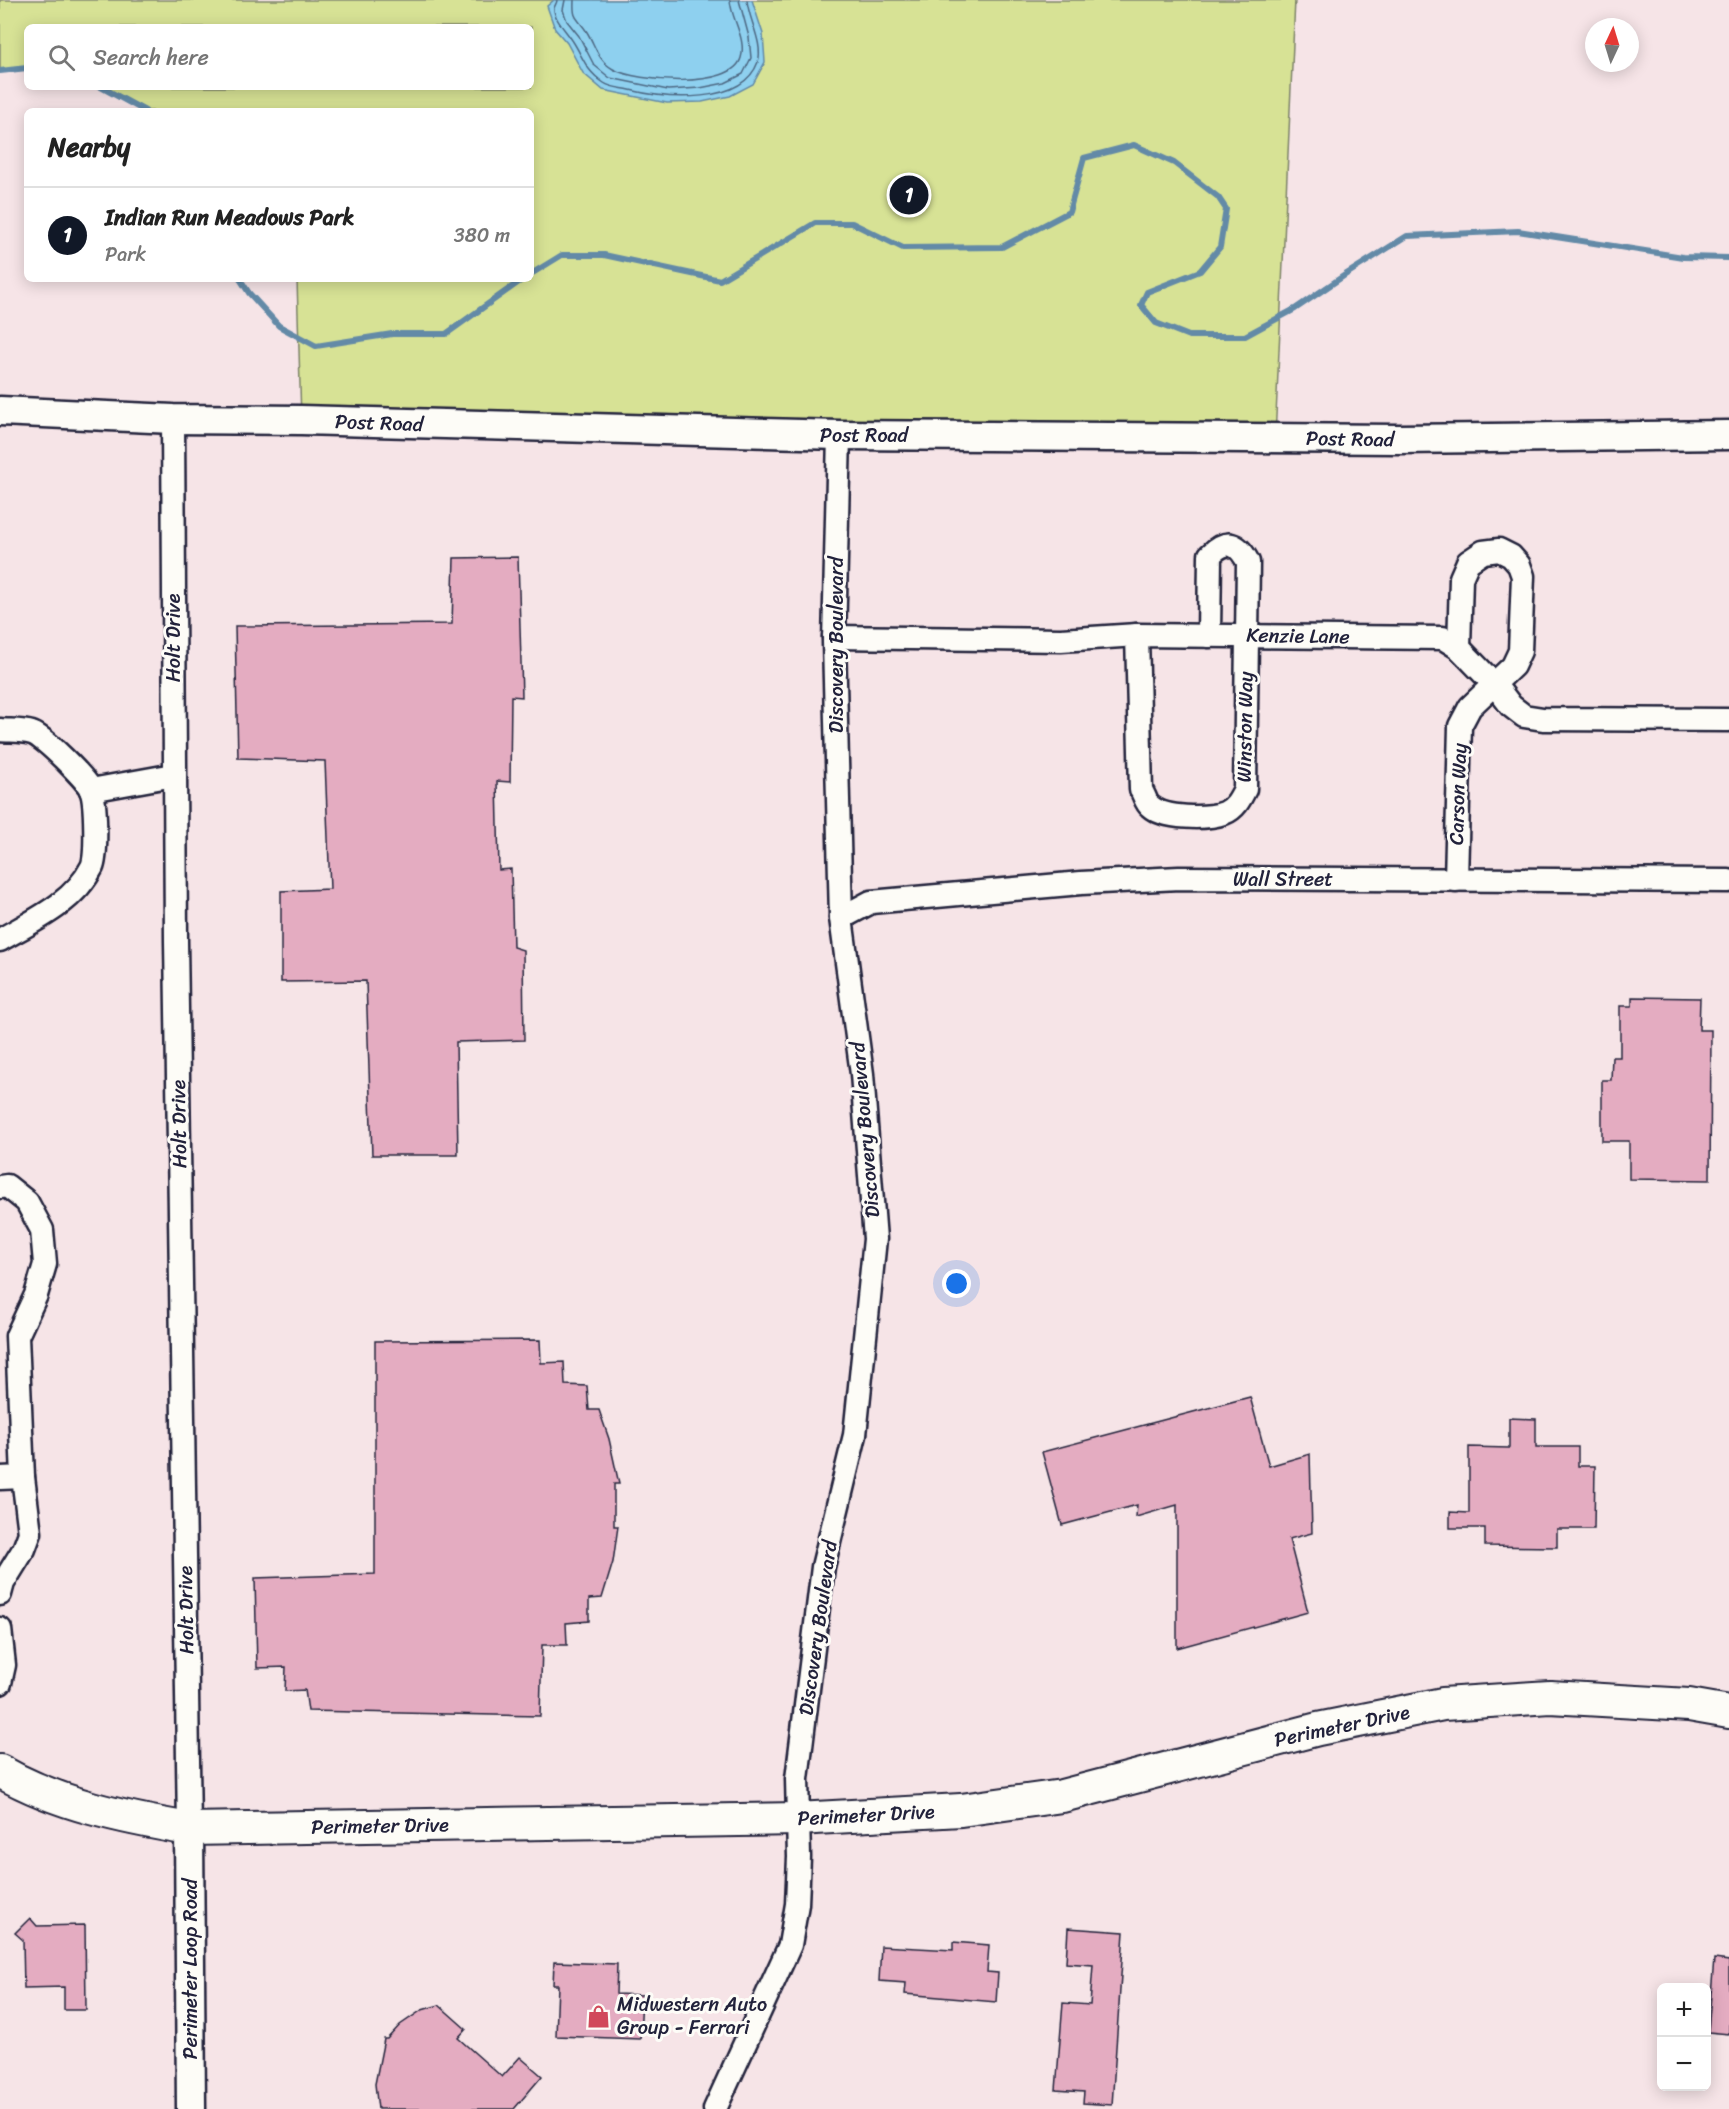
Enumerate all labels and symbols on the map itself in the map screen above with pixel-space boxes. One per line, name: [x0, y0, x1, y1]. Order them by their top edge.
north arrow: [1585, 18, 1639, 72]
pin: 1: [890, 172, 928, 218]
street label: Post Road: [334, 404, 425, 442]
street label: Post Road: [820, 418, 910, 453]
street label: Post Road: [1306, 421, 1396, 457]
street label: Discovery Boulevard: [819, 555, 854, 733]
street label: Holt Drive: [156, 593, 191, 682]
street label: Kenzie Lane: [1246, 618, 1350, 654]
street label: Winston Way: [1227, 671, 1263, 783]
street label: Carson Way: [1439, 742, 1477, 846]
street label: Wall Street: [1233, 862, 1333, 897]
street label: Discovery Boulevard: [840, 1039, 890, 1219]
street label: Holt Drive: [161, 1079, 197, 1169]
your location: [942, 1269, 971, 1298]
street label: Discovery Boulevard: [788, 1537, 848, 1718]
street label: Holt Drive: [168, 1565, 204, 1655]
street label: Perimeter Drive: [1271, 1695, 1413, 1757]
street label: Perimeter Drive: [796, 1794, 936, 1836]
street label: Perimeter Drive: [311, 1807, 449, 1845]
street label: Perimeter Loop Road: [173, 1877, 208, 2059]
place label: Midwestern Auto Group - Ferrari: [617, 1987, 767, 2045]
shop icon: Midwestern Auto Group - Ferrari: [586, 2003, 612, 2029]

